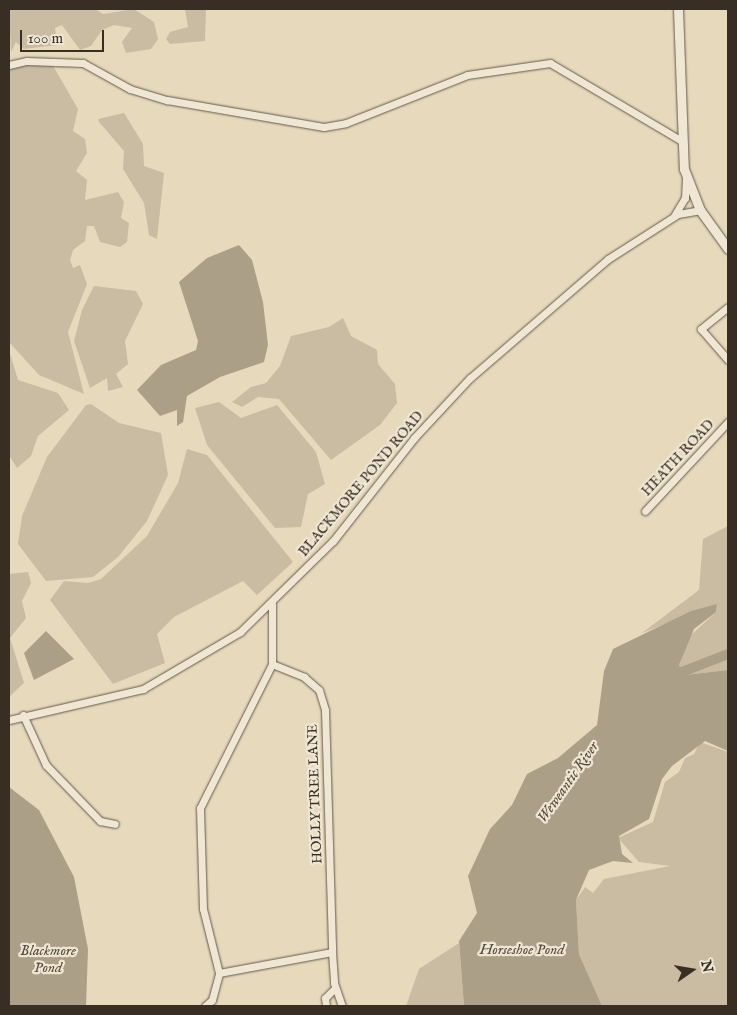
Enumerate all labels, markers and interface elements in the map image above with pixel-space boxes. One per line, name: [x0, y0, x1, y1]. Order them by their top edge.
scale bar: [22, 20, 106, 52]
text: 100 m: [28, 29, 63, 48]
street label: BLACKMORE POND ROAD: [295, 408, 427, 560]
street label: HEATH ROAD: [638, 416, 718, 500]
street label: HOLLY TREE LANE: [304, 724, 326, 864]
water label: Weweantic River: [533, 738, 603, 826]
water label: Blackmore Pond: [20, 941, 76, 976]
water label: Horseshoe Pond: [480, 941, 564, 959]
north arrow: [667, 945, 717, 995]
text: N: [696, 959, 717, 975]

